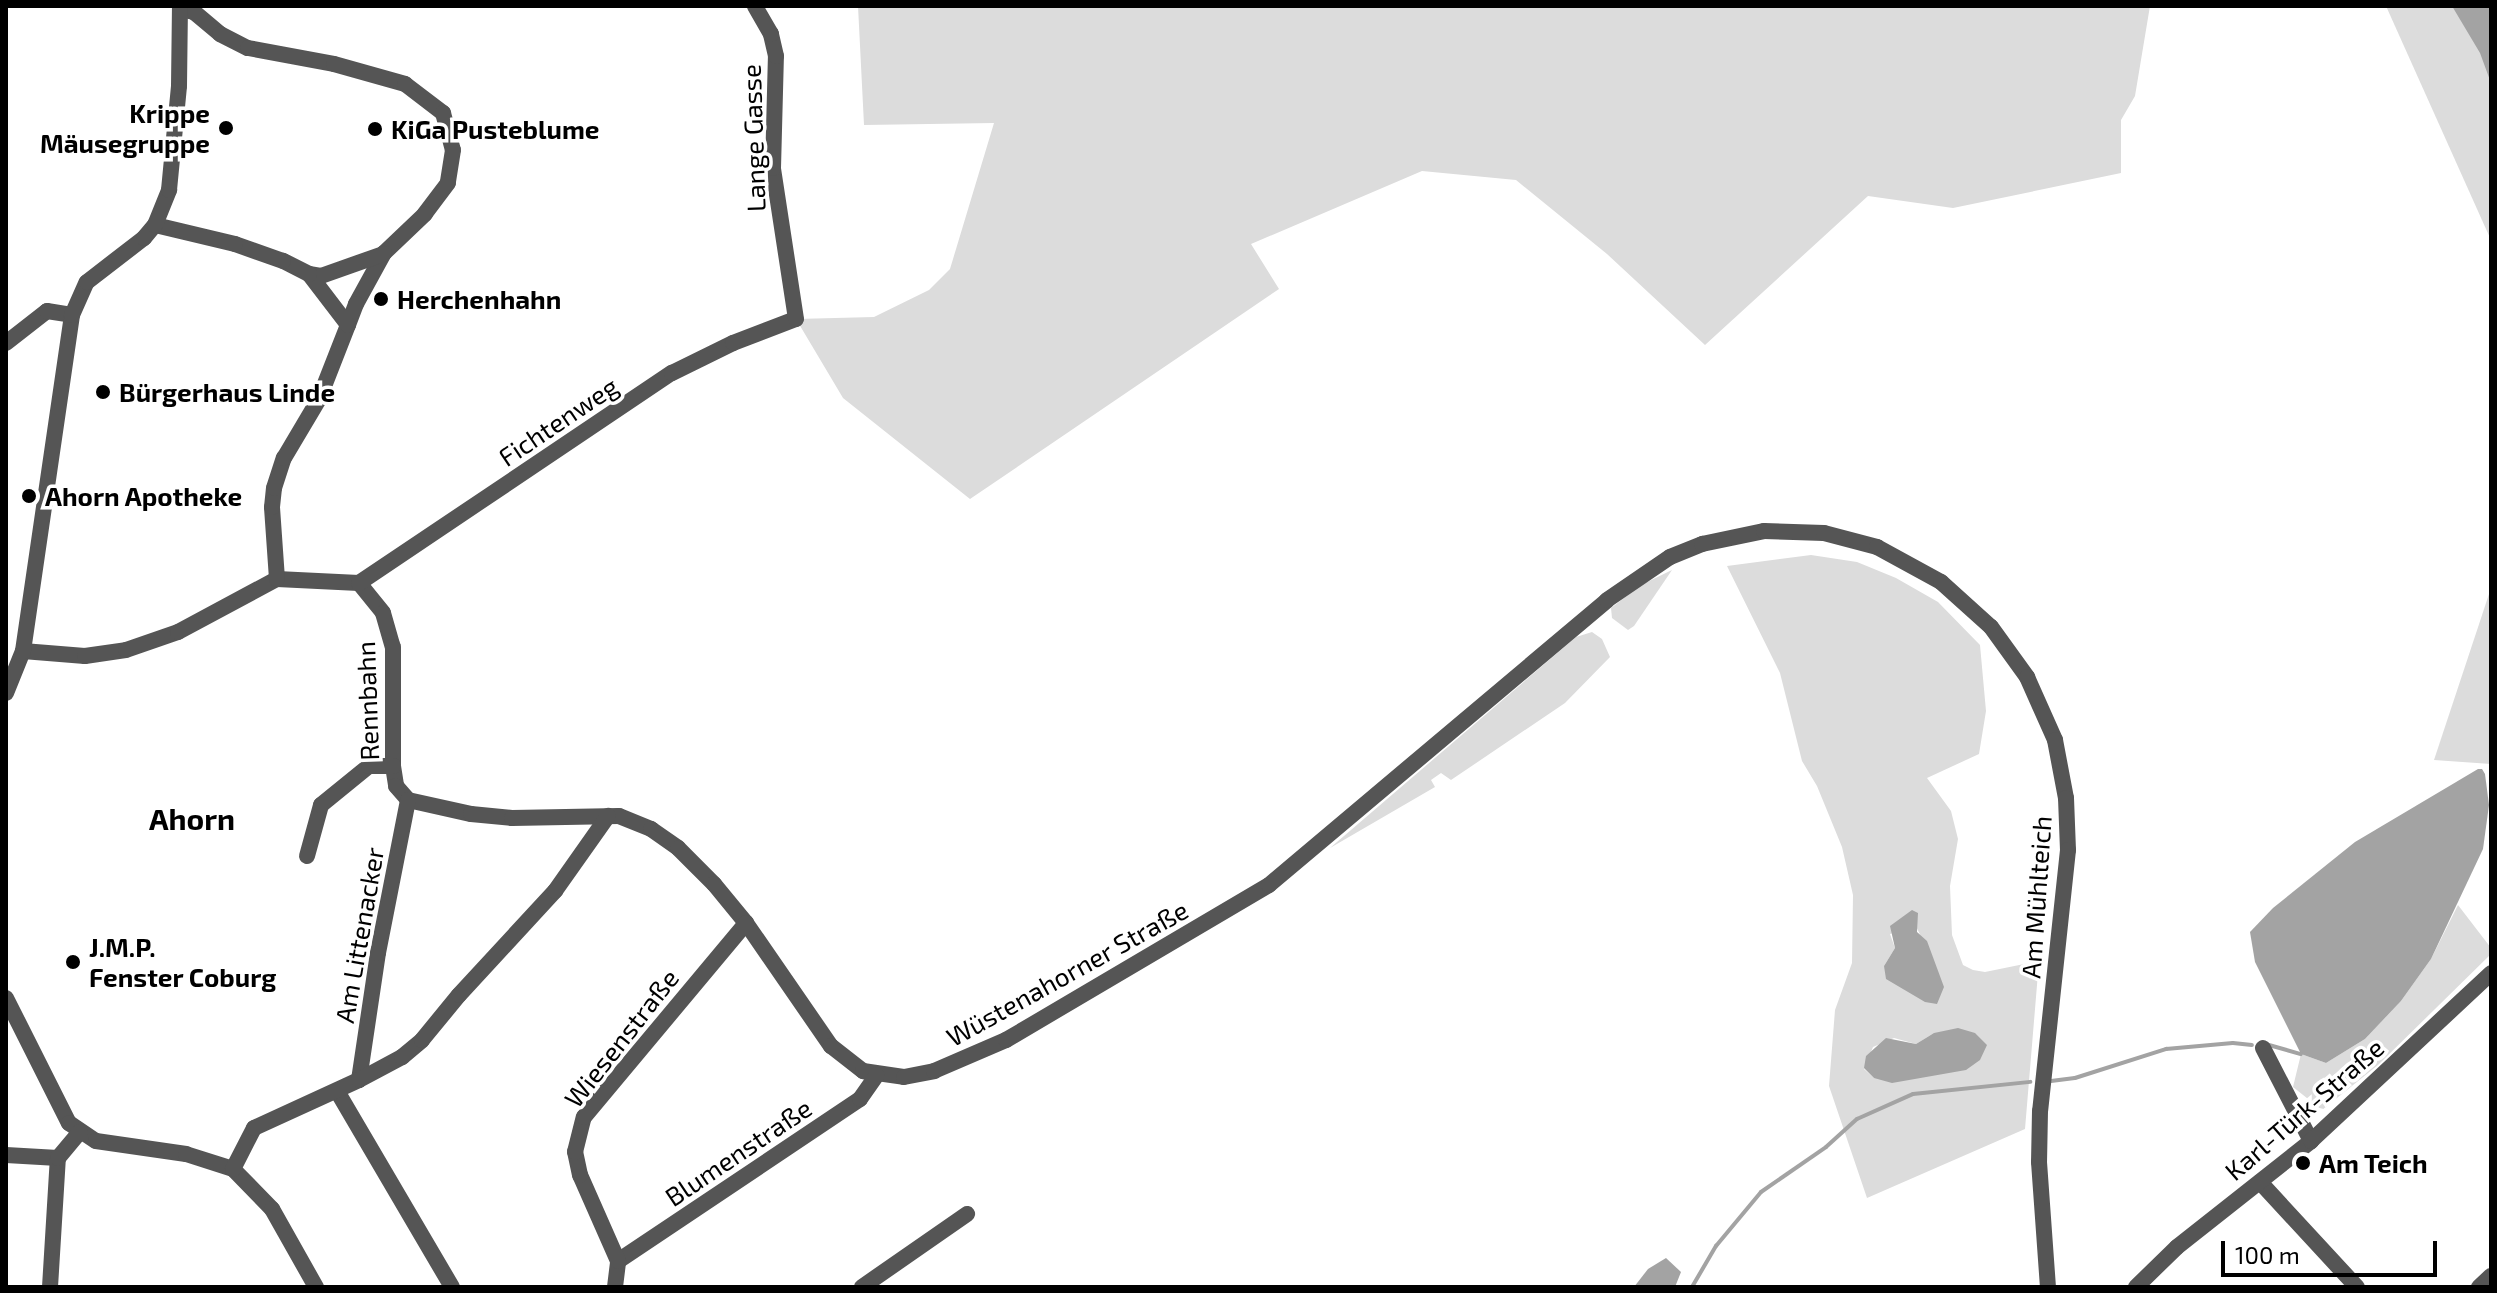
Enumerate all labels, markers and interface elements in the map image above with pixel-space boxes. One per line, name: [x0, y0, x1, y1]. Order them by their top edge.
street label: Lange Gasse: [735, 64, 771, 212]
place label: Krippe Mäusegruppe: [40, 97, 210, 158]
place label: KiGa Pusteblume: [391, 113, 600, 145]
marker: Krippe Mäusegruppe: [217, 119, 235, 137]
marker: KiGa Pusteblume: [366, 120, 384, 138]
place label: Herchenhahn: [397, 283, 561, 315]
marker: Herchenhahn: [372, 290, 390, 308]
street label: Fichtenweg: [492, 370, 624, 472]
place label: Bürgerhaus Linde: [119, 376, 335, 408]
marker: Bürgerhaus Linde: [94, 383, 112, 401]
place label: Ahorn Apotheke: [45, 480, 243, 512]
marker: Ahorn Apotheke: [20, 487, 38, 505]
street label: Rennbahn: [349, 641, 385, 761]
district label: Ahorn: [149, 800, 235, 836]
street label: Am Mühlteich: [2015, 815, 2057, 979]
street label: Am Littenacker: [328, 845, 390, 1025]
street label: Wüstenahorner Straße: [941, 893, 1193, 1053]
place label: J.M.P. Fenster Coburg: [89, 931, 277, 992]
marker: J.M.P. Fenster Coburg: [64, 953, 82, 971]
street label: Wiesenstraße: [557, 963, 685, 1113]
street label: Karl-Türk-Straße: [2218, 1032, 2390, 1186]
street label: Blumenstraße: [659, 1092, 817, 1212]
place label: Am Teich: [2319, 1147, 2428, 1179]
marker: Am Teich: [2294, 1154, 2312, 1172]
scale bar: [2225, 1225, 2441, 1275]
text: 100 m: [2235, 1240, 2300, 1269]

